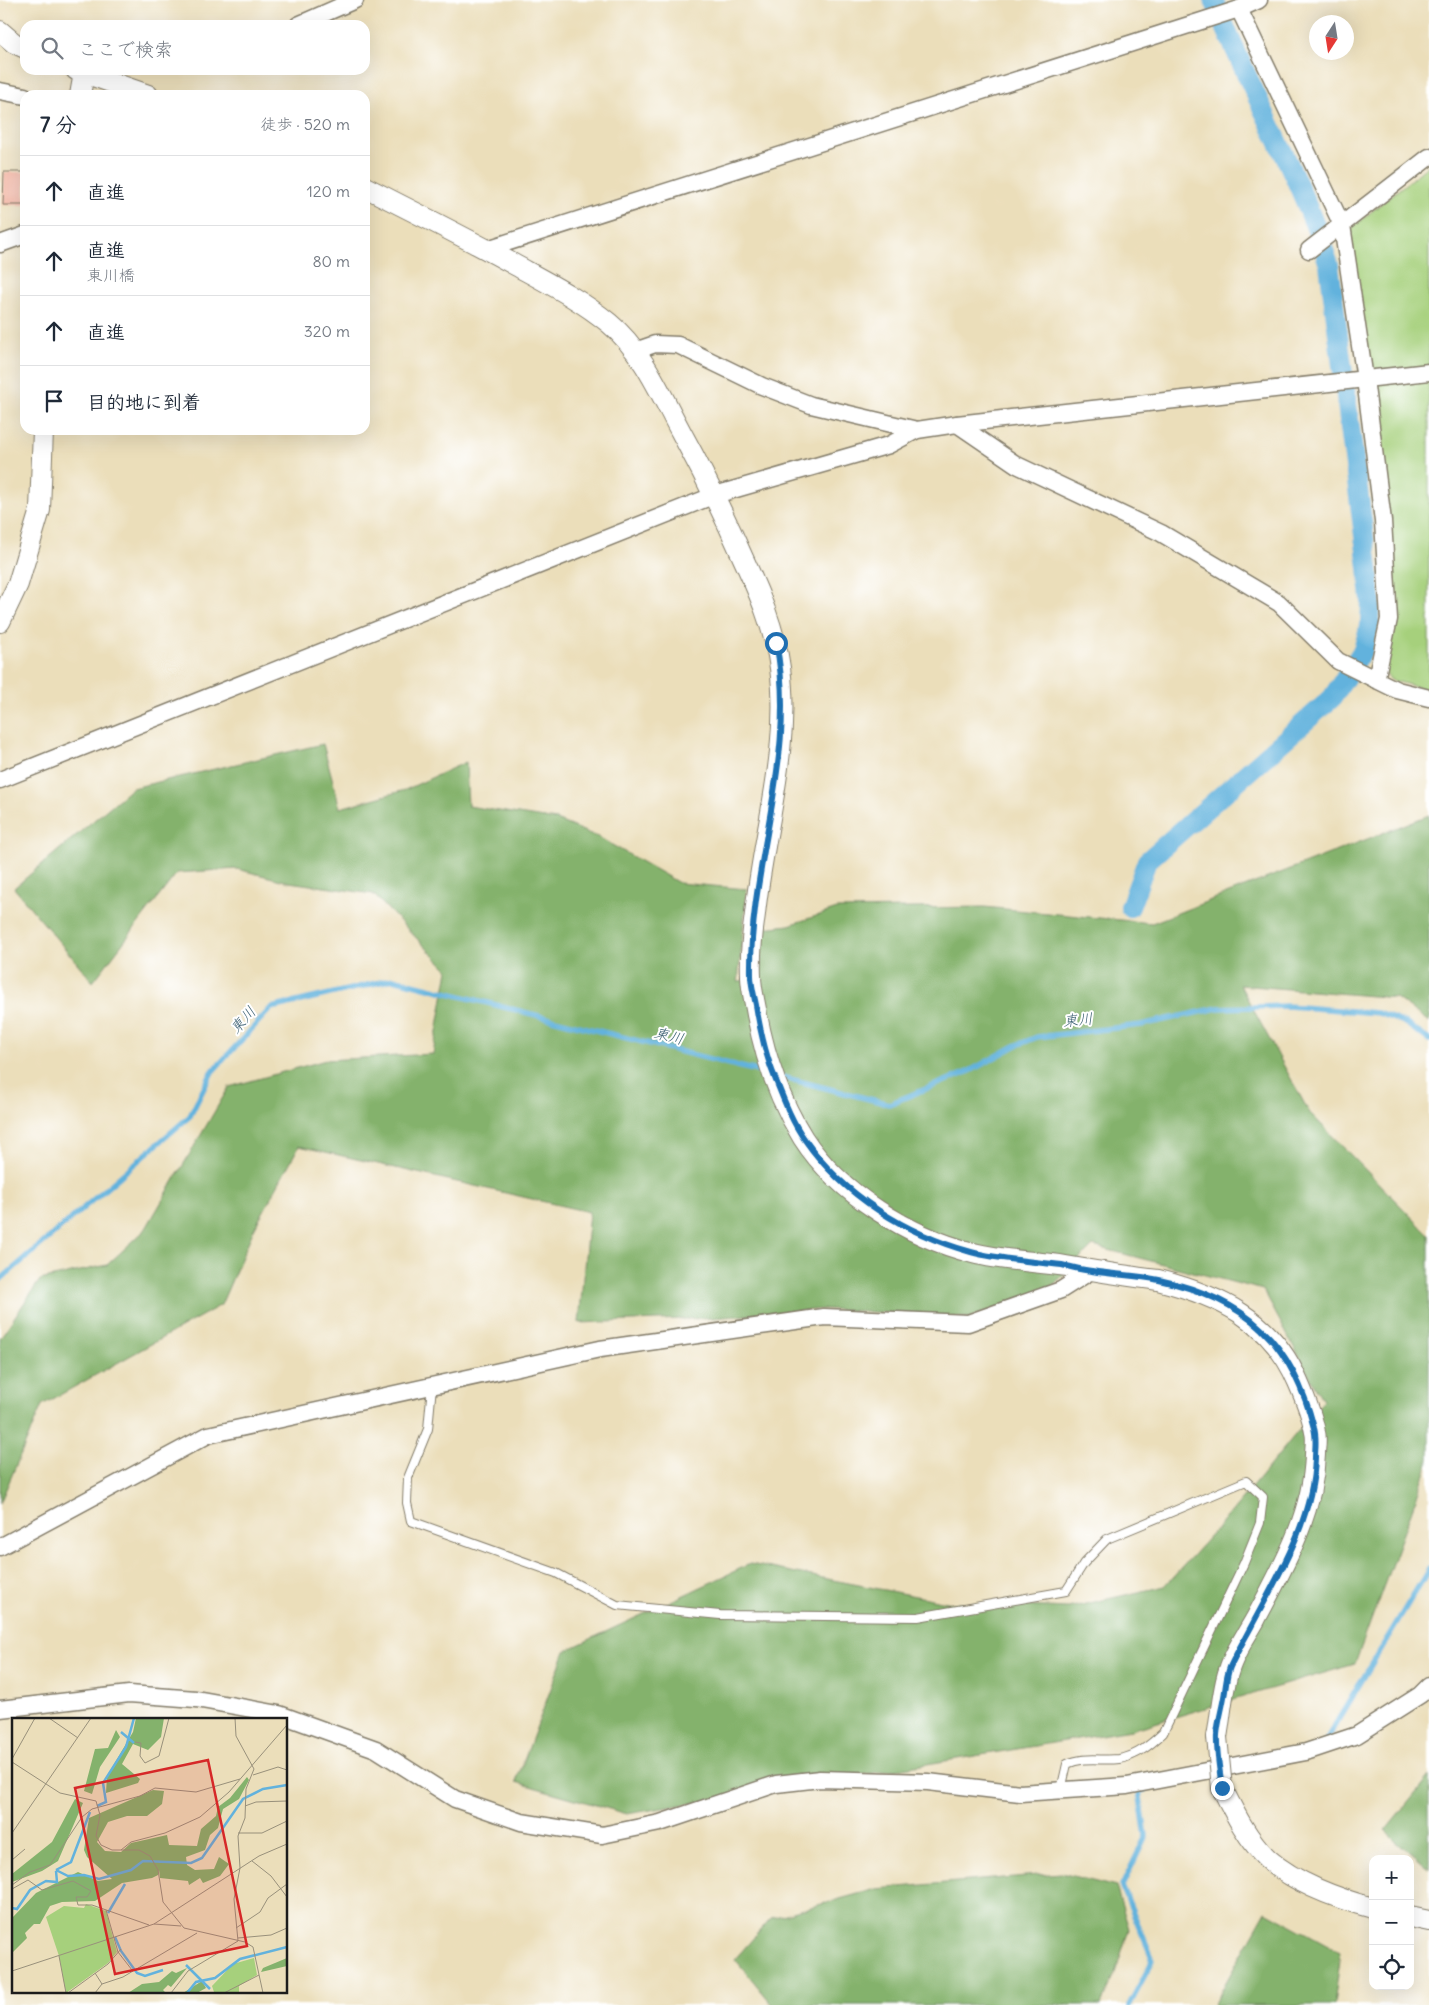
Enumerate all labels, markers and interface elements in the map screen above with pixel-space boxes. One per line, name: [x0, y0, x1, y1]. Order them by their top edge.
north arrow: [1309, 15, 1354, 60]
search box: [20, 20, 370, 75]
icon: search: [38, 34, 66, 62]
text: ここで検索: [78, 37, 173, 61]
text: 7 分: [40, 111, 76, 138]
text: 徒歩 · 520 m: [260, 114, 350, 134]
icon: ahead: [40, 177, 68, 205]
text: 直進: [87, 180, 125, 204]
text: 120 m: [307, 181, 350, 201]
text: 直進: [87, 238, 125, 262]
icon: ahead: [40, 247, 68, 275]
text: 80 m: [312, 251, 350, 271]
text: 東川橋: [87, 265, 135, 285]
icon: ahead: [40, 317, 68, 345]
text: 直進: [87, 320, 125, 344]
text: 320 m: [304, 321, 350, 341]
icon: arrive: [40, 387, 68, 415]
text: 目的地に到着: [87, 390, 201, 414]
route start: [765, 632, 788, 655]
water label: 東川: [226, 1002, 260, 1037]
water label: 東川: [1062, 1008, 1094, 1031]
water label: 東川: [652, 1023, 686, 1048]
inset map: [12, 1718, 288, 1992]
route end: [1211, 1777, 1234, 1800]
map controls: [1369, 1855, 1414, 1990]
button: +: [1369, 1855, 1414, 1900]
button: −: [1369, 1900, 1414, 1945]
button: locate: [1369, 1945, 1414, 1990]

